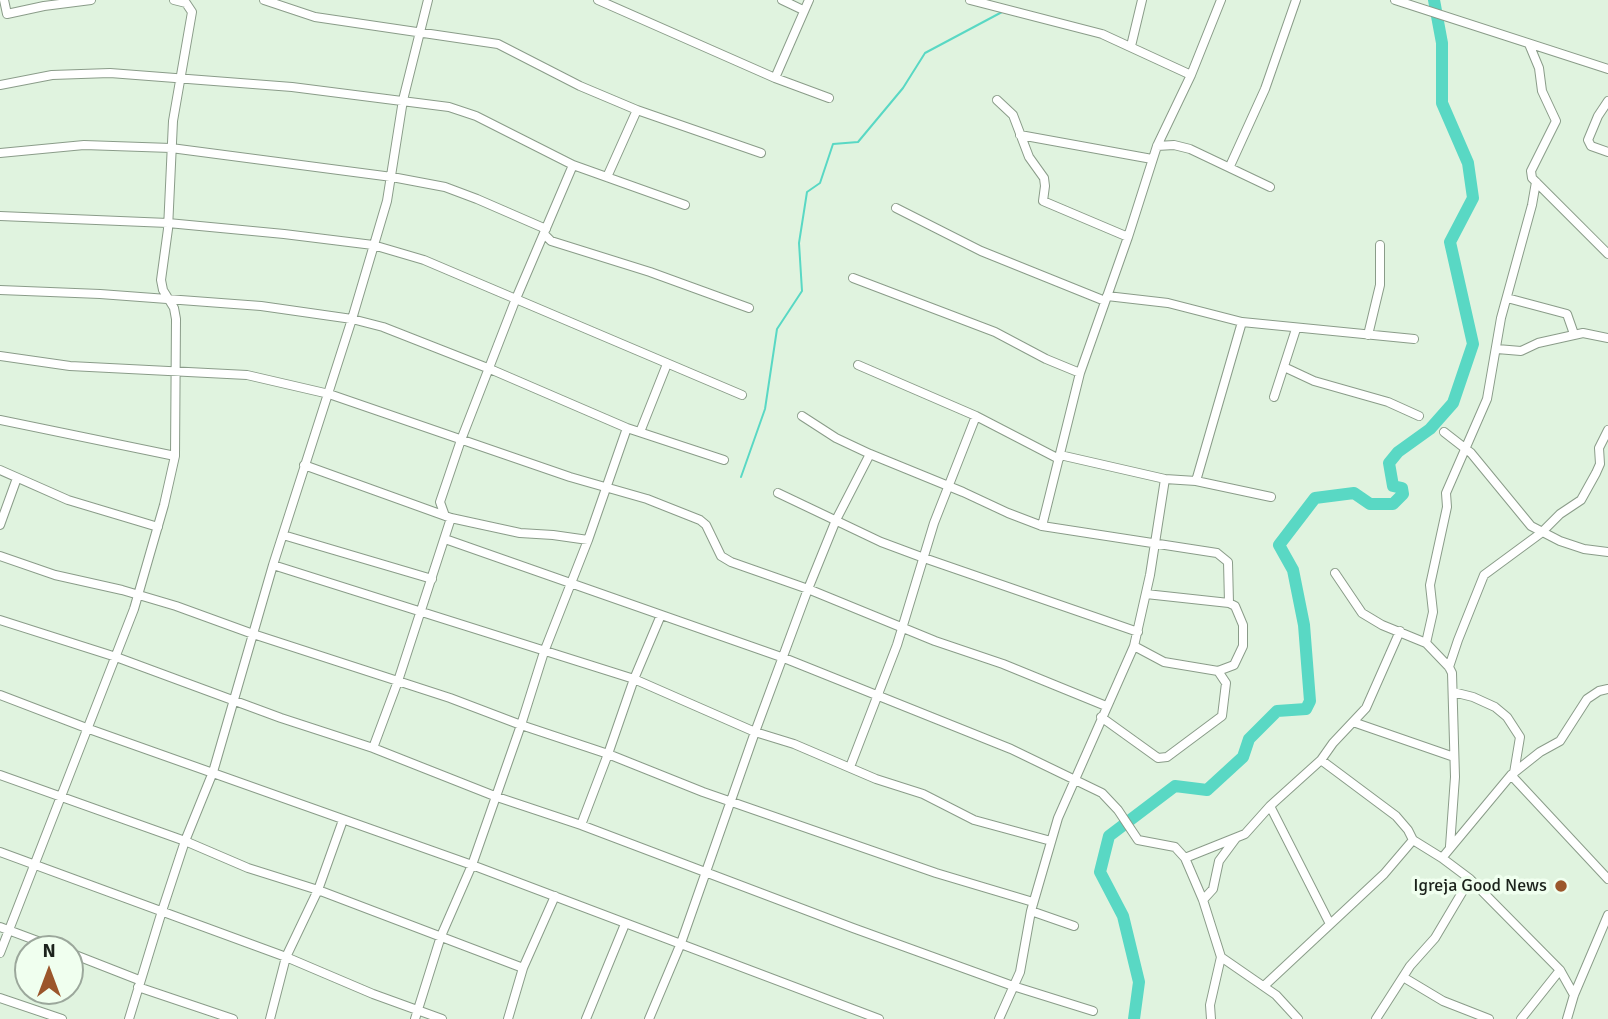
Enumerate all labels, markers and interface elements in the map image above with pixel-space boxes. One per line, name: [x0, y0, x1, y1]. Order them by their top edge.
place label: Igreja Good News: [1413, 875, 1547, 897]
marker: Igreja Good News: [1553, 878, 1569, 894]
north arrow: [14, 935, 84, 1005]
text: N: [42, 939, 56, 963]

